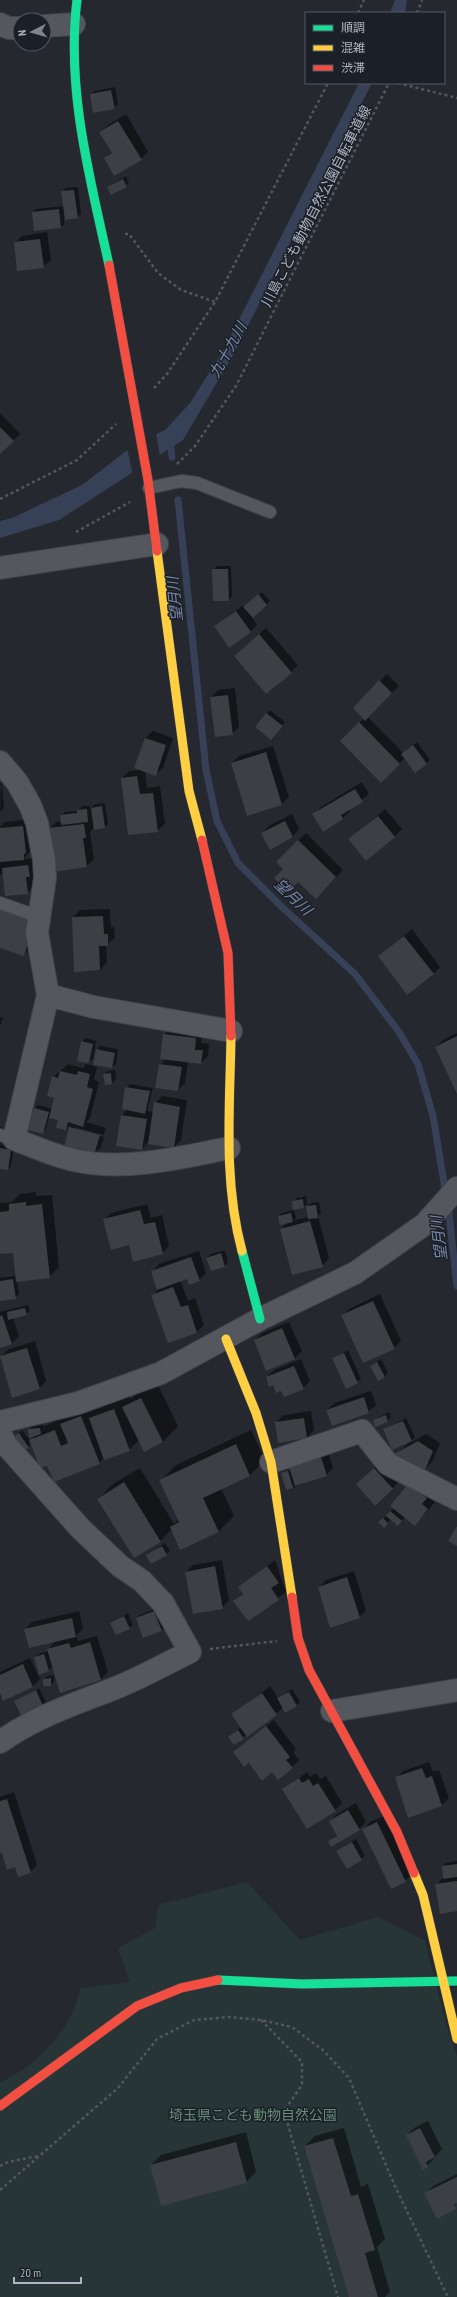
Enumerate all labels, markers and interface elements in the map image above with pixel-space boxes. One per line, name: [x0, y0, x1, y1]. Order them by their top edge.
north arrow: [12, 12, 52, 52]
legend: [305, 12, 445, 84]
text: 順調: [341, 20, 365, 35]
text: N: [15, 29, 29, 37]
text: 混雑: [341, 40, 365, 55]
text: 渋滞: [341, 60, 365, 75]
street label: 川島こども動物自然公園自転車道線: [257, 102, 375, 310]
water label: 九十九川: [205, 317, 251, 381]
water label: 望月川: [162, 574, 186, 622]
water label: 望月川: [271, 874, 318, 920]
water label: 望月川: [426, 1213, 451, 1262]
park label: 埼玉県こども動物自然公園: [169, 2106, 337, 2124]
scale bar: [14, 2259, 81, 2285]
text: 20 m: [20, 2265, 41, 2280]

